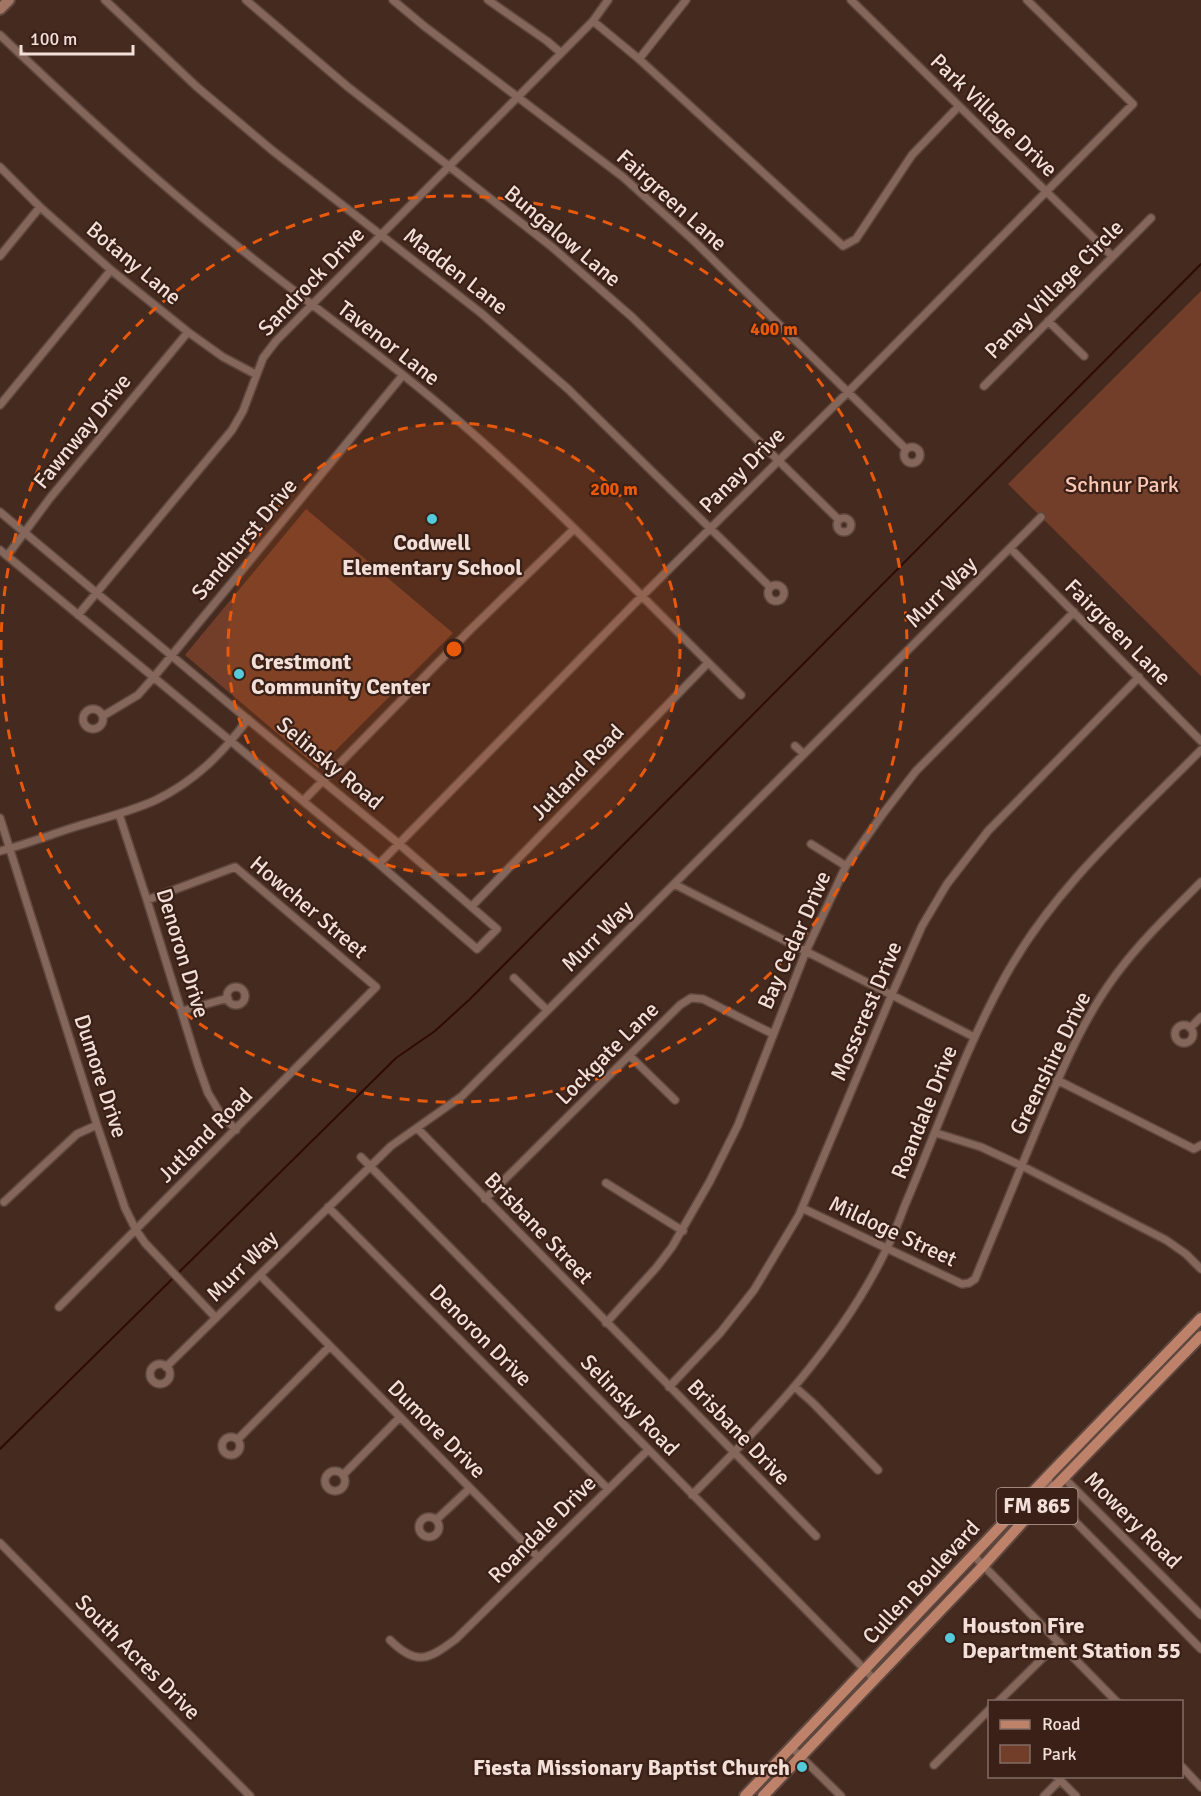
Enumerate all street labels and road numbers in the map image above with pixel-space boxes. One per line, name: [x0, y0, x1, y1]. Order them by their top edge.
street label: Park Village Drive: [925, 48, 1063, 182]
street label: Fairgreen Lane: [611, 143, 733, 257]
street label: Bungalow Lane: [499, 179, 627, 293]
street label: Panay Village Circle: [979, 214, 1129, 364]
street label: Botany Lane: [81, 216, 187, 310]
street label: Sandrock Drive: [252, 221, 370, 341]
street label: Madden Lane: [398, 222, 514, 320]
street label: Tavenor Lane: [332, 295, 446, 391]
street label: Fawnway Drive: [27, 368, 137, 494]
street label: Panay Drive: [693, 421, 791, 519]
street label: Sandhurst Drive: [185, 473, 303, 605]
street label: Murr Way: [900, 550, 983, 633]
street label: Fairgreen Lane: [1059, 573, 1177, 691]
street label: Selinsky Road: [271, 711, 389, 815]
street label: Jutland Road: [525, 718, 629, 826]
street label: Howcher Street: [245, 850, 374, 964]
street label: Bay Cedar Drive: [751, 867, 837, 1013]
street label: Denoron Drive: [151, 885, 215, 1021]
street label: Murr Way: [556, 894, 639, 977]
street label: Mosscrest Drive: [824, 937, 908, 1085]
street label: Greenshire Drive: [1004, 987, 1096, 1139]
street label: Lockgate Lane: [550, 996, 664, 1110]
street label: Dumore Drive: [68, 1011, 134, 1141]
street label: Roandale Drive: [885, 1041, 963, 1183]
street label: Jutland Road: [152, 1082, 258, 1188]
street label: Brisbane Street: [479, 1166, 599, 1290]
street label: Mildoge Street: [825, 1190, 961, 1273]
street label: Murr Way: [201, 1224, 284, 1307]
street label: Denoron Drive: [424, 1278, 538, 1392]
street label: Selinsky Road: [575, 1349, 685, 1461]
street label: Brisbane Drive: [682, 1373, 796, 1491]
street label: Dumore Drive: [382, 1374, 492, 1484]
street label: Mowery Road: [1079, 1466, 1187, 1574]
street label: Roandale Drive: [482, 1469, 602, 1589]
road number: FM 865: [996, 1488, 1078, 1524]
street label: Cullen Boulevard: [857, 1514, 985, 1650]
street label: South Acres Drive: [70, 1589, 206, 1725]

